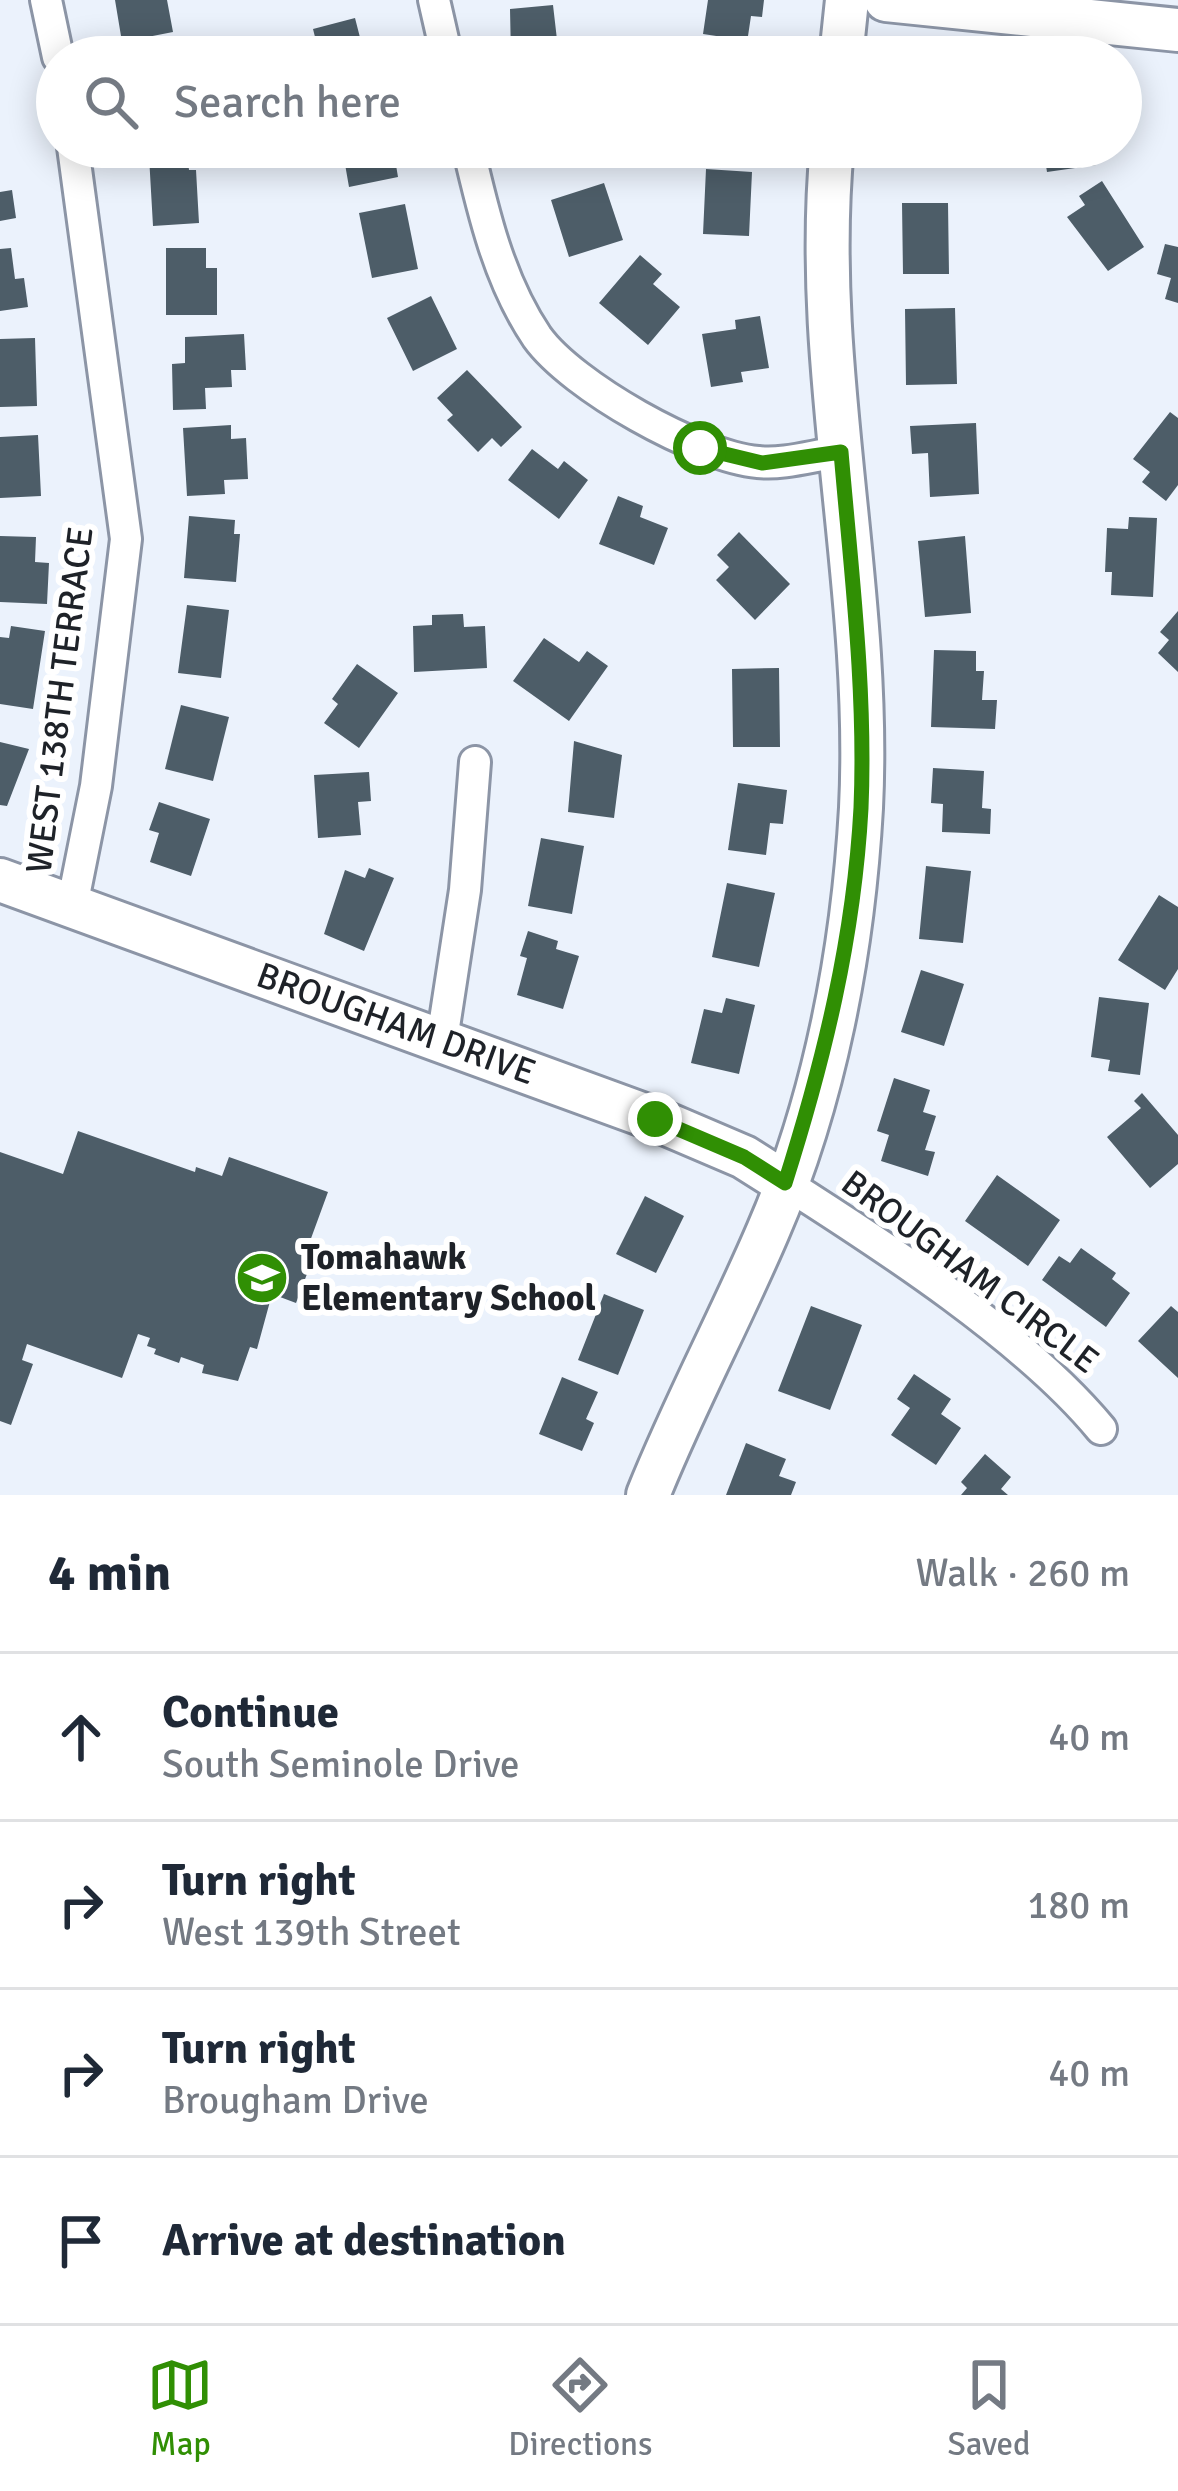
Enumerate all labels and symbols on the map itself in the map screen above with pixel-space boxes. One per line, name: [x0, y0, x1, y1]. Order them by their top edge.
route start: [673, 421, 727, 475]
street label: WEST 138TH TERRACE: [16, 524, 104, 876]
street label: BROUGHAM DRIVE: [250, 953, 542, 1095]
route end: [628, 1092, 682, 1146]
street label: BROUGHAM CIRCLE: [832, 1161, 1108, 1383]
place label: Tomahawk Elementary School: [301, 1235, 596, 1321]
school or university icon: Tomahawk Elementary School: [234, 1250, 290, 1306]

